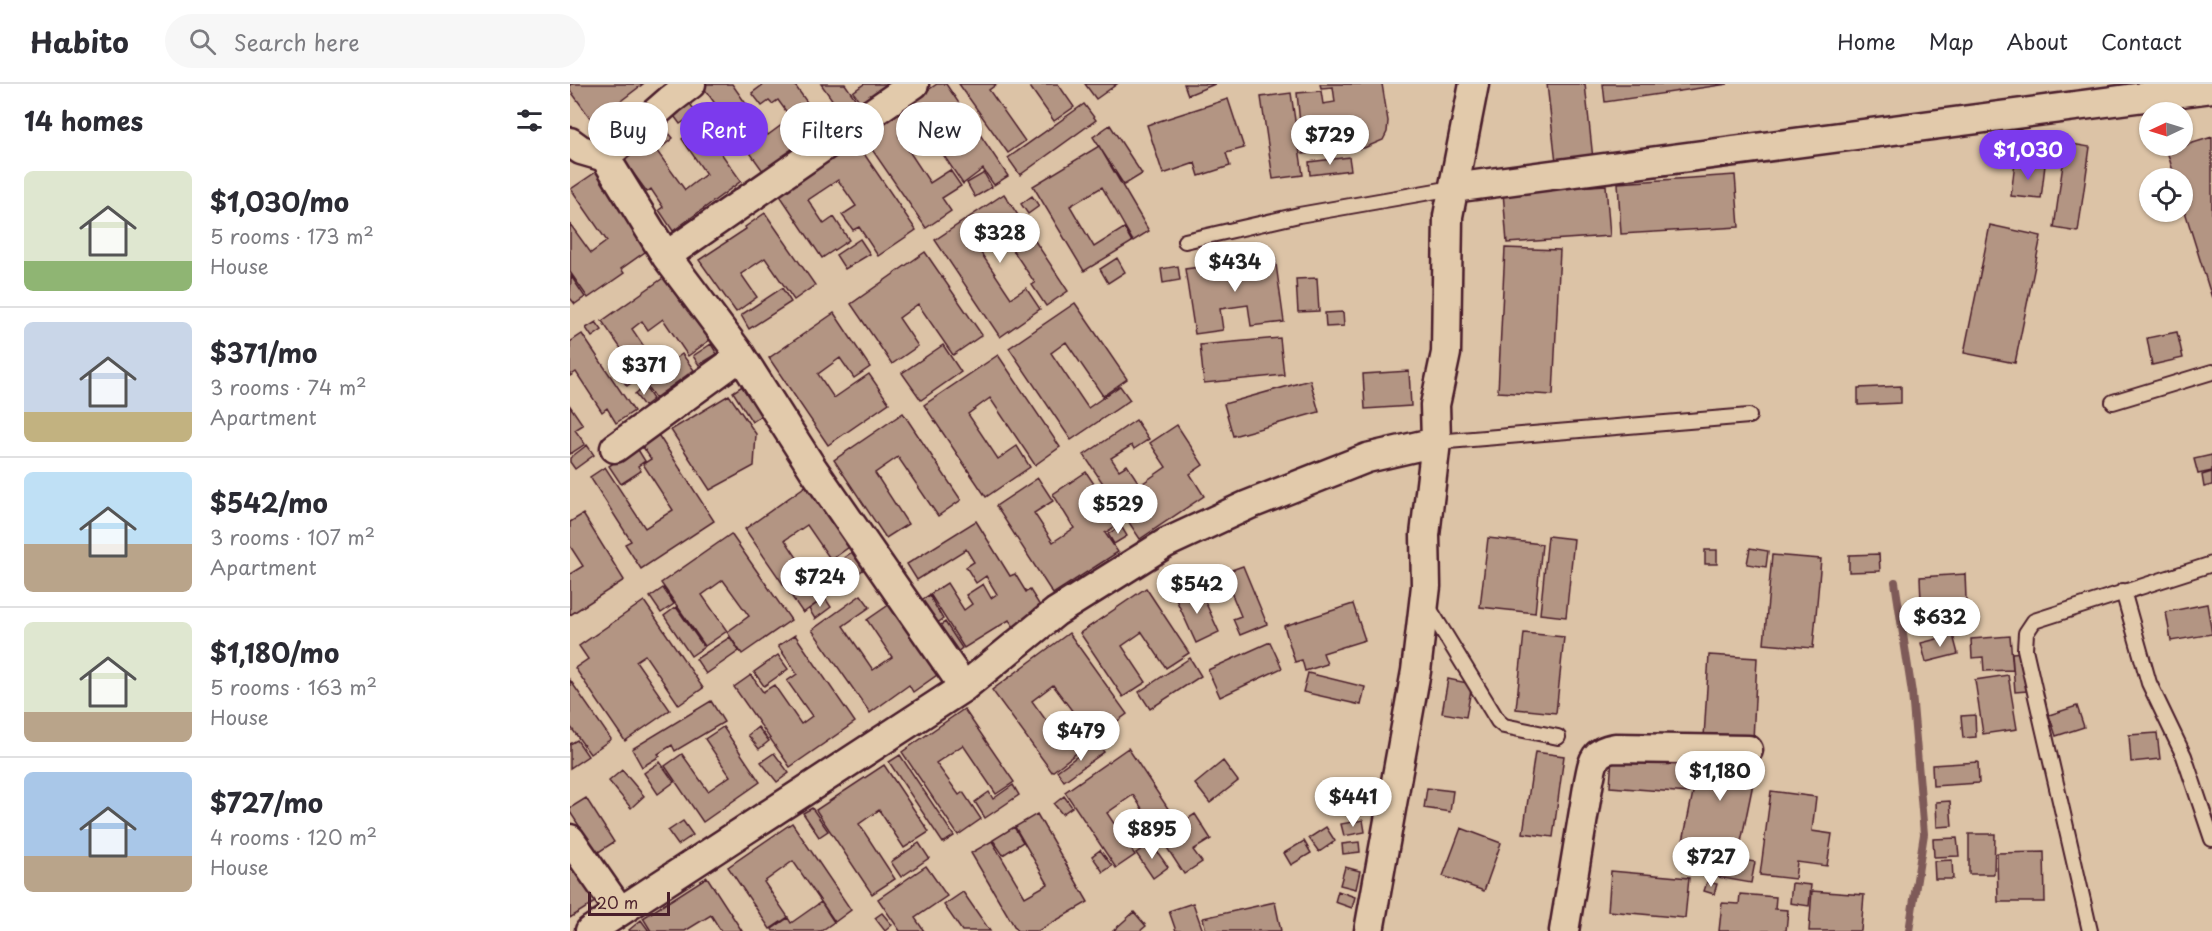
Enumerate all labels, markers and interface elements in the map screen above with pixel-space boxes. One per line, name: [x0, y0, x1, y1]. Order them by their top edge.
search box: [165, 14, 585, 68]
text: Habito: [30, 20, 129, 63]
icon: search: [186, 25, 219, 58]
text: Search here: [234, 25, 360, 58]
text: Home: [1837, 25, 1896, 57]
text: Map: [1929, 25, 1974, 57]
text: About: [2007, 25, 2068, 57]
text: Contact: [2101, 25, 2182, 57]
text: 14 homes: [24, 101, 143, 140]
chip: Buy: [588, 102, 668, 156]
chip: Rent: [680, 102, 768, 156]
chip: Filters: [780, 102, 884, 156]
chip: New: [896, 102, 982, 156]
north arrow: [2139, 102, 2193, 156]
map controls: [2139, 102, 2193, 222]
icon: filters: [513, 104, 546, 137]
pin: $729: [1294, 115, 1366, 166]
text: $729: [1305, 119, 1355, 149]
pin: $1,030: [1979, 130, 2077, 181]
text: $1,030: [1993, 134, 2063, 164]
button: locate: [2139, 168, 2193, 222]
text: $1,030/mo: [210, 182, 349, 221]
icon: home: [72, 195, 144, 267]
pin: $328: [964, 213, 1036, 264]
text: $328: [974, 217, 1026, 247]
text: 5 rooms · 173 m²: [210, 221, 374, 251]
pin: $434: [1199, 242, 1271, 293]
text: $434: [1209, 246, 1261, 276]
text: House: [210, 251, 269, 281]
text: $371/mo: [210, 333, 317, 372]
pin: $371: [608, 345, 680, 396]
icon: home: [72, 346, 144, 418]
text: $371: [622, 349, 666, 379]
text: 3 rooms · 74 m²: [210, 372, 367, 402]
text: Apartment: [210, 402, 317, 432]
text: $542/mo: [210, 483, 328, 522]
pin: $529: [1082, 484, 1154, 535]
text: $529: [1093, 488, 1143, 518]
icon: home: [72, 496, 144, 568]
text: 3 rooms · 107 m²: [210, 522, 375, 552]
text: Apartment: [210, 552, 317, 582]
pin: $724: [784, 557, 856, 608]
text: $724: [794, 561, 846, 591]
pin: $542: [1161, 564, 1233, 615]
text: $542: [1171, 568, 1223, 598]
pin: $632: [1904, 597, 1976, 648]
text: $632: [1913, 601, 1967, 631]
text: $1,180/mo: [210, 633, 339, 672]
icon: home: [72, 646, 144, 718]
text: 5 rooms · 163 m²: [210, 672, 377, 702]
text: House: [210, 702, 269, 732]
pin: $479: [1045, 711, 1117, 762]
text: $479: [1057, 715, 1105, 745]
pin: $1,180: [1671, 751, 1769, 802]
text: $1,180: [1689, 755, 1751, 785]
pin: $441: [1317, 777, 1389, 828]
text: $441: [1329, 781, 1377, 811]
text: $727/mo: [210, 783, 323, 822]
icon: home: [72, 796, 144, 868]
pin: $895: [1116, 809, 1188, 860]
text: $895: [1127, 813, 1177, 843]
text: 4 rooms · 120 m²: [210, 822, 377, 852]
pin: $727: [1675, 837, 1747, 888]
text: $727: [1687, 841, 1736, 871]
text: House: [210, 852, 269, 882]
scale bar: [588, 889, 670, 916]
text: 20 m: [597, 890, 638, 914]

